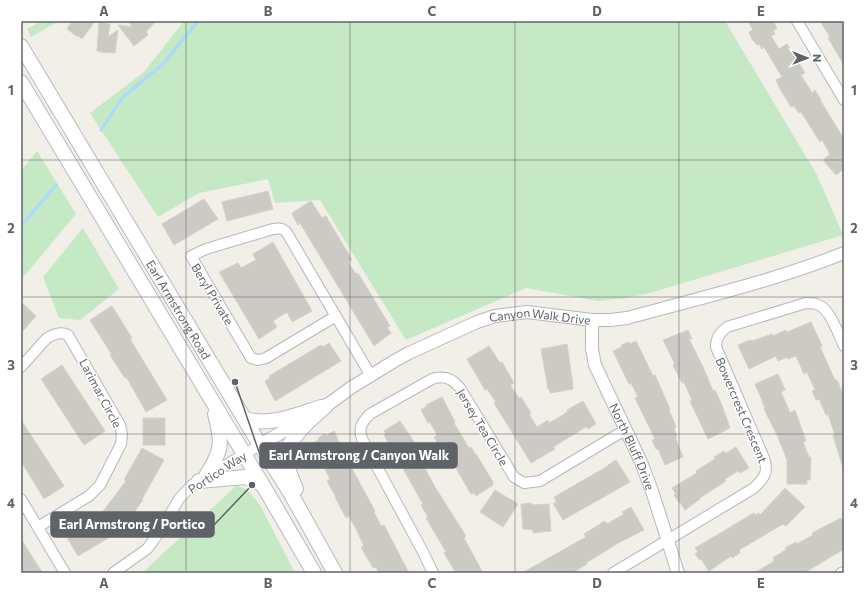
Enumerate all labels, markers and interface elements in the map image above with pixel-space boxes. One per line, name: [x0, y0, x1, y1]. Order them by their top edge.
text: A: [99, 3, 109, 19]
text: B: [264, 3, 273, 19]
text: C: [428, 3, 437, 19]
text: D: [592, 3, 602, 19]
text: E: [757, 3, 765, 19]
north arrow: [787, 38, 827, 78]
text: N: [811, 54, 824, 62]
text: 1: [8, 82, 14, 98]
text: 1: [851, 82, 857, 98]
text: 2: [7, 220, 15, 236]
text: 2: [850, 220, 858, 236]
street label: Earl Armstrong Road: [144, 257, 214, 362]
street label: Beryl Private: [189, 261, 237, 327]
street label: Canyon Walk Drive: [487, 305, 591, 327]
street label: Bowercrest Crescent: [713, 355, 771, 465]
street label: Larimar Circle: [77, 356, 125, 430]
text: 3: [7, 357, 15, 373]
text: 3: [850, 357, 858, 373]
street label: Jersey Tea Circle: [454, 386, 512, 469]
street label: North Bluff Drive: [607, 401, 658, 492]
callout: Earl Armstrong / Canyon Walk: [260, 443, 457, 468]
text: Earl Armstrong / Canyon Walk: [269, 447, 450, 463]
street label: Portico Way: [185, 448, 249, 496]
text: 4: [7, 495, 15, 511]
text: 4: [850, 495, 858, 511]
callout: Earl Armstrong / Portico: [51, 512, 214, 537]
text: Earl Armstrong / Portico: [59, 516, 206, 532]
text: A: [99, 575, 109, 591]
text: B: [264, 575, 273, 591]
text: C: [428, 575, 437, 591]
text: D: [592, 575, 602, 591]
text: E: [757, 575, 765, 591]

